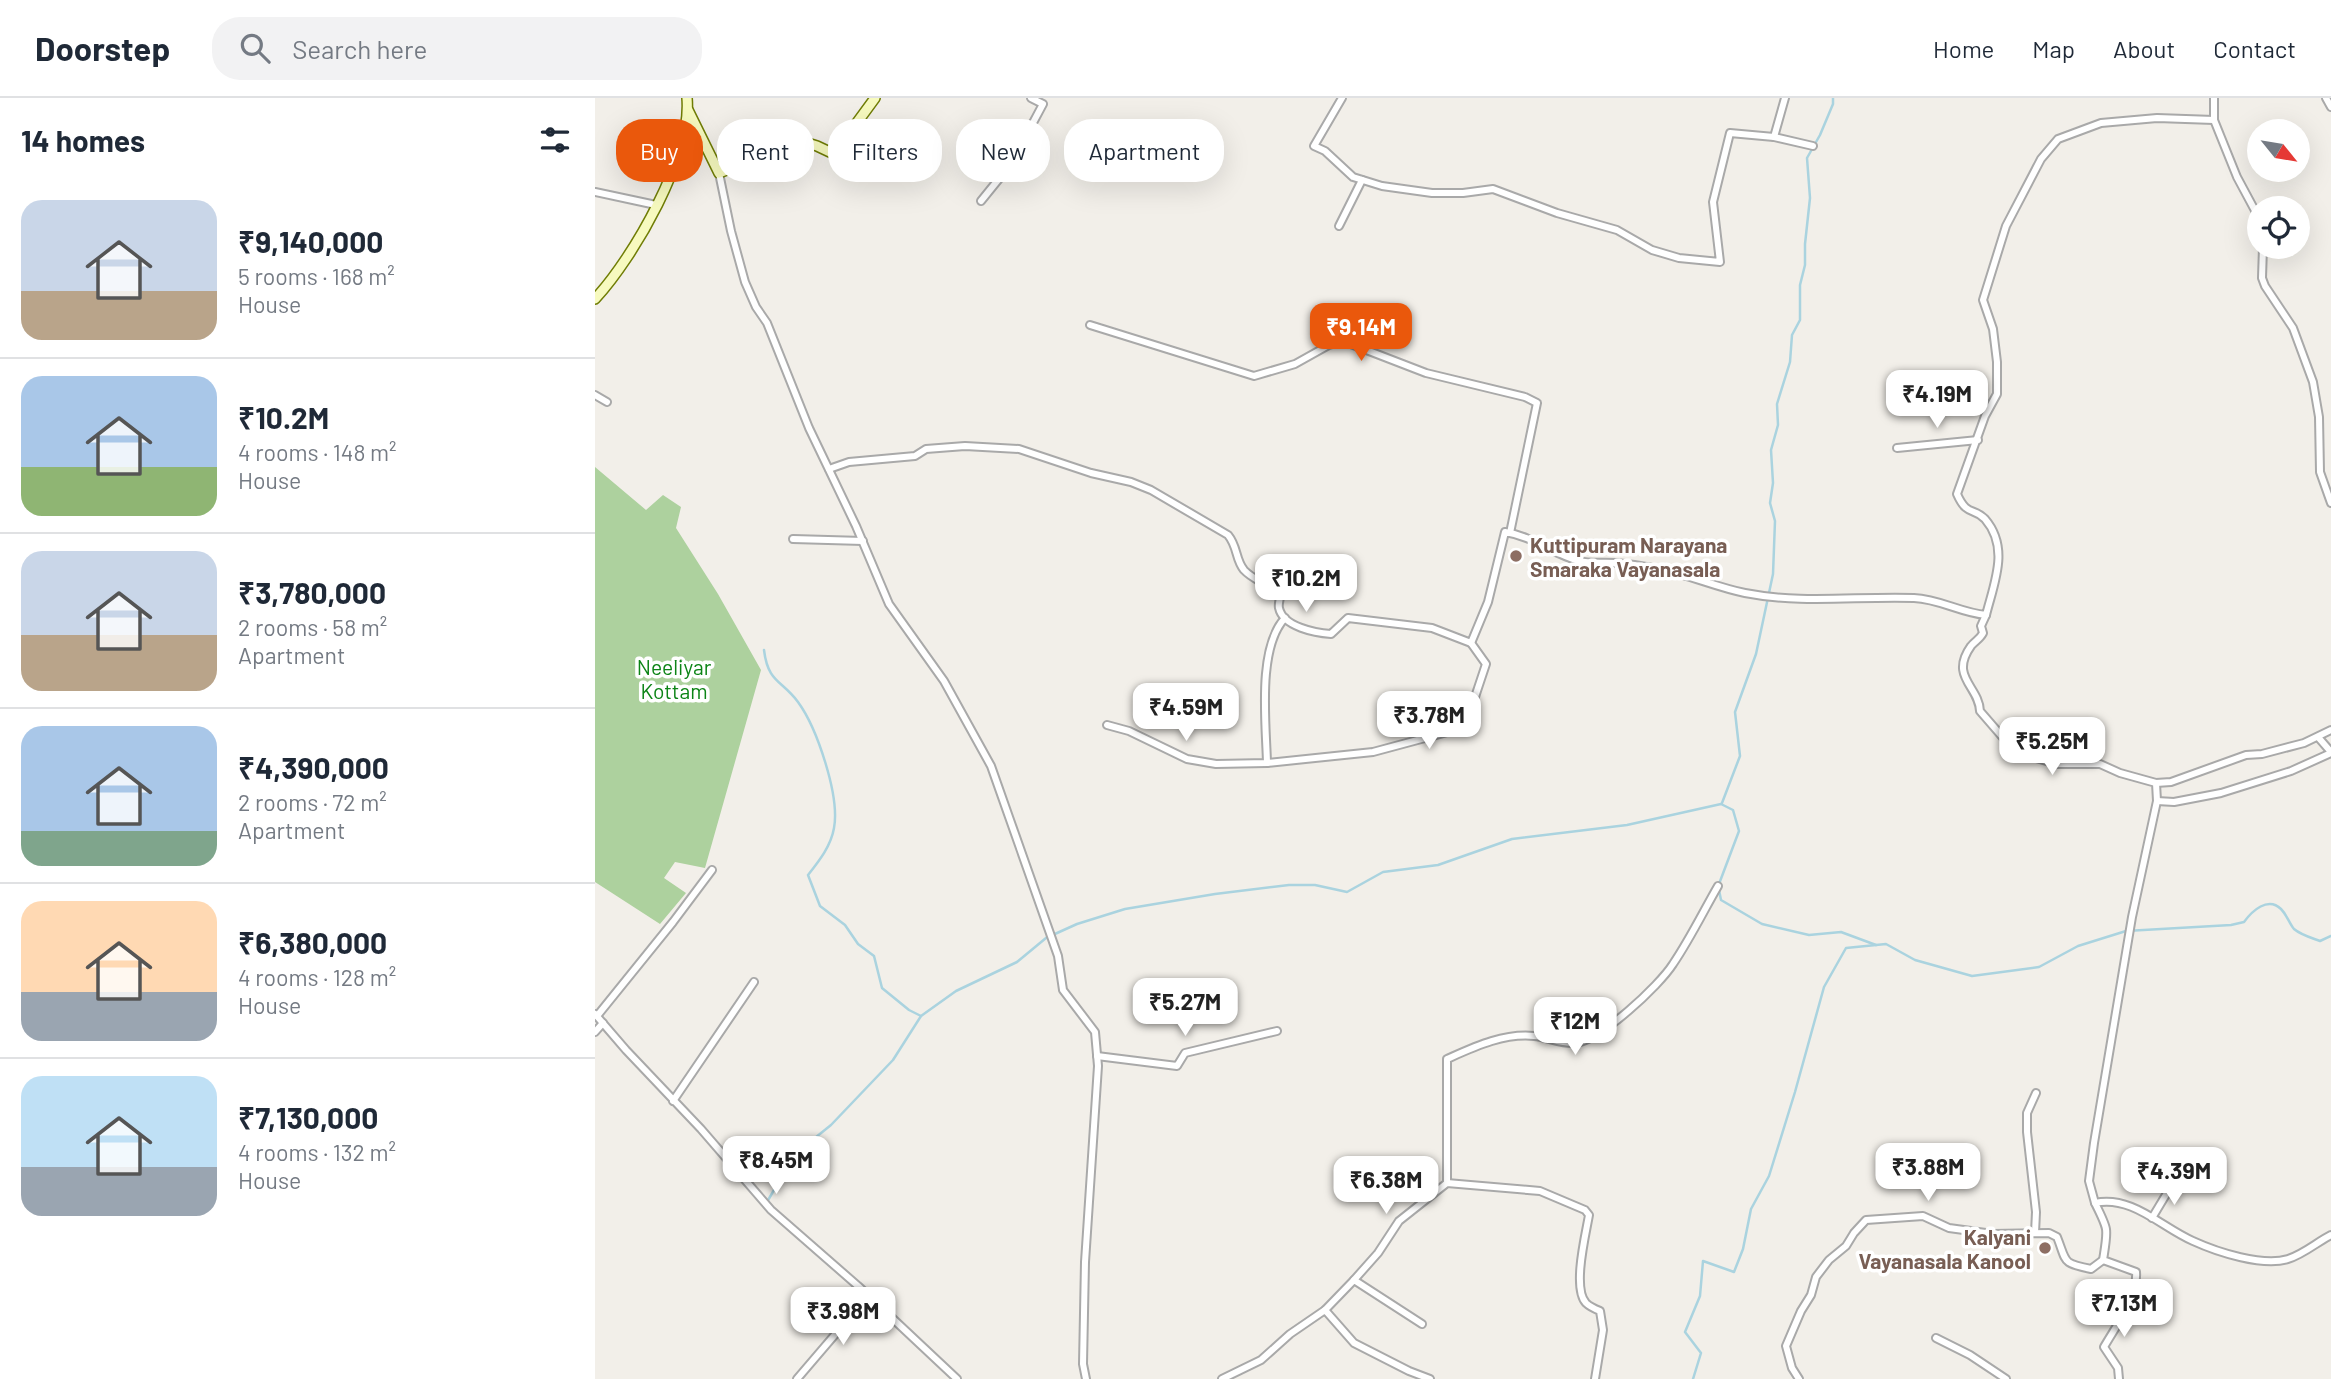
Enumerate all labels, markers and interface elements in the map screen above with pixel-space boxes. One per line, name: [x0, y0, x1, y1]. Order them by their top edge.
search box: [212, 17, 702, 80]
text: Doorstep: [35, 28, 170, 68]
icon: search: [236, 29, 274, 67]
text: Search here: [292, 33, 427, 64]
text: Home: [1933, 34, 1994, 63]
text: Map: [2032, 34, 2075, 63]
text: About: [2113, 34, 2175, 63]
text: Contact: [2213, 34, 2296, 63]
chip: Buy: [616, 119, 703, 182]
chip: Rent: [717, 119, 814, 182]
chip: Filters: [828, 119, 942, 182]
chip: New: [956, 119, 1050, 182]
chip: Apartment: [1064, 119, 1224, 182]
north arrow: [2247, 119, 2310, 182]
map controls: [2247, 119, 2310, 259]
icon: filters: [536, 121, 574, 159]
text: 14 homes: [21, 122, 145, 158]
button: locate: [2247, 196, 2310, 259]
text: ₹9,140,000: [238, 223, 383, 259]
icon: home: [77, 228, 161, 312]
text: 5 rooms · 168 m²: [238, 262, 395, 290]
text: House: [238, 290, 301, 318]
pin: ₹9.14M: [1304, 303, 1418, 363]
text: ₹9.14M: [1326, 312, 1396, 340]
pin: ₹4.19M: [1880, 370, 1994, 430]
text: ₹4.19M: [1902, 379, 1972, 407]
text: ₹10.2M: [238, 399, 329, 435]
icon: home: [77, 404, 161, 488]
text: 4 rooms · 148 m²: [238, 438, 397, 466]
text: House: [238, 466, 301, 494]
place label: Kuttipuram Narayana Smaraka Vayanasala: [1530, 532, 1727, 581]
marker: Kuttipuram Narayana Smaraka Vayanasala: [1508, 548, 1524, 564]
pin: ₹10.2M: [1249, 554, 1363, 614]
text: ₹10.2M: [1271, 563, 1341, 591]
text: ₹3,780,000: [238, 574, 386, 610]
icon: home: [77, 579, 161, 663]
text: 2 rooms · 58 m²: [238, 613, 387, 641]
text: Apartment: [238, 641, 345, 669]
park label: Neeliyar Kottam: [637, 654, 712, 703]
pin: ₹4.59M: [1129, 684, 1243, 743]
text: ₹4.59M: [1149, 692, 1223, 720]
pin: ₹3.78M: [1372, 692, 1486, 751]
text: ₹3.78M: [1393, 700, 1465, 728]
pin: ₹5.25M: [1995, 718, 2109, 777]
text: ₹5.25M: [2015, 726, 2089, 754]
text: ₹4,390,000: [238, 749, 389, 785]
icon: home: [77, 754, 161, 838]
text: 2 rooms · 72 m²: [238, 788, 387, 816]
text: Apartment: [238, 816, 345, 844]
text: ₹6,380,000: [238, 924, 387, 960]
icon: home: [77, 929, 161, 1013]
text: 4 rooms · 128 m²: [238, 963, 396, 991]
pin: ₹5.27M: [1128, 978, 1242, 1038]
text: ₹5.27M: [1149, 987, 1221, 1015]
text: House: [238, 991, 301, 1019]
pin: ₹12M: [1534, 998, 1616, 1057]
text: ₹12M: [1550, 1006, 1600, 1034]
text: ₹7,130,000: [238, 1099, 378, 1135]
icon: home: [77, 1104, 161, 1188]
pin: ₹8.45M: [719, 1136, 833, 1196]
text: 4 rooms · 132 m²: [238, 1138, 396, 1166]
pin: ₹3.88M: [1871, 1144, 1985, 1203]
text: ₹8.45M: [739, 1145, 813, 1173]
pin: ₹4.39M: [2117, 1148, 2231, 1207]
text: ₹3.88M: [1891, 1152, 1965, 1180]
pin: ₹6.38M: [1329, 1156, 1443, 1216]
text: ₹4.39M: [2137, 1156, 2211, 1184]
text: ₹6.38M: [1349, 1165, 1423, 1193]
text: House: [238, 1166, 301, 1194]
place label: Kalyani Vayanasala Kanool: [1859, 1224, 2031, 1273]
marker: Kalyani Vayanasala Kanool: [2037, 1240, 2053, 1256]
pin: ₹7.13M: [2067, 1280, 2181, 1339]
pin: ₹3.98M: [786, 1288, 900, 1347]
text: ₹7.13M: [2091, 1288, 2157, 1316]
text: ₹3.98M: [807, 1296, 879, 1324]

